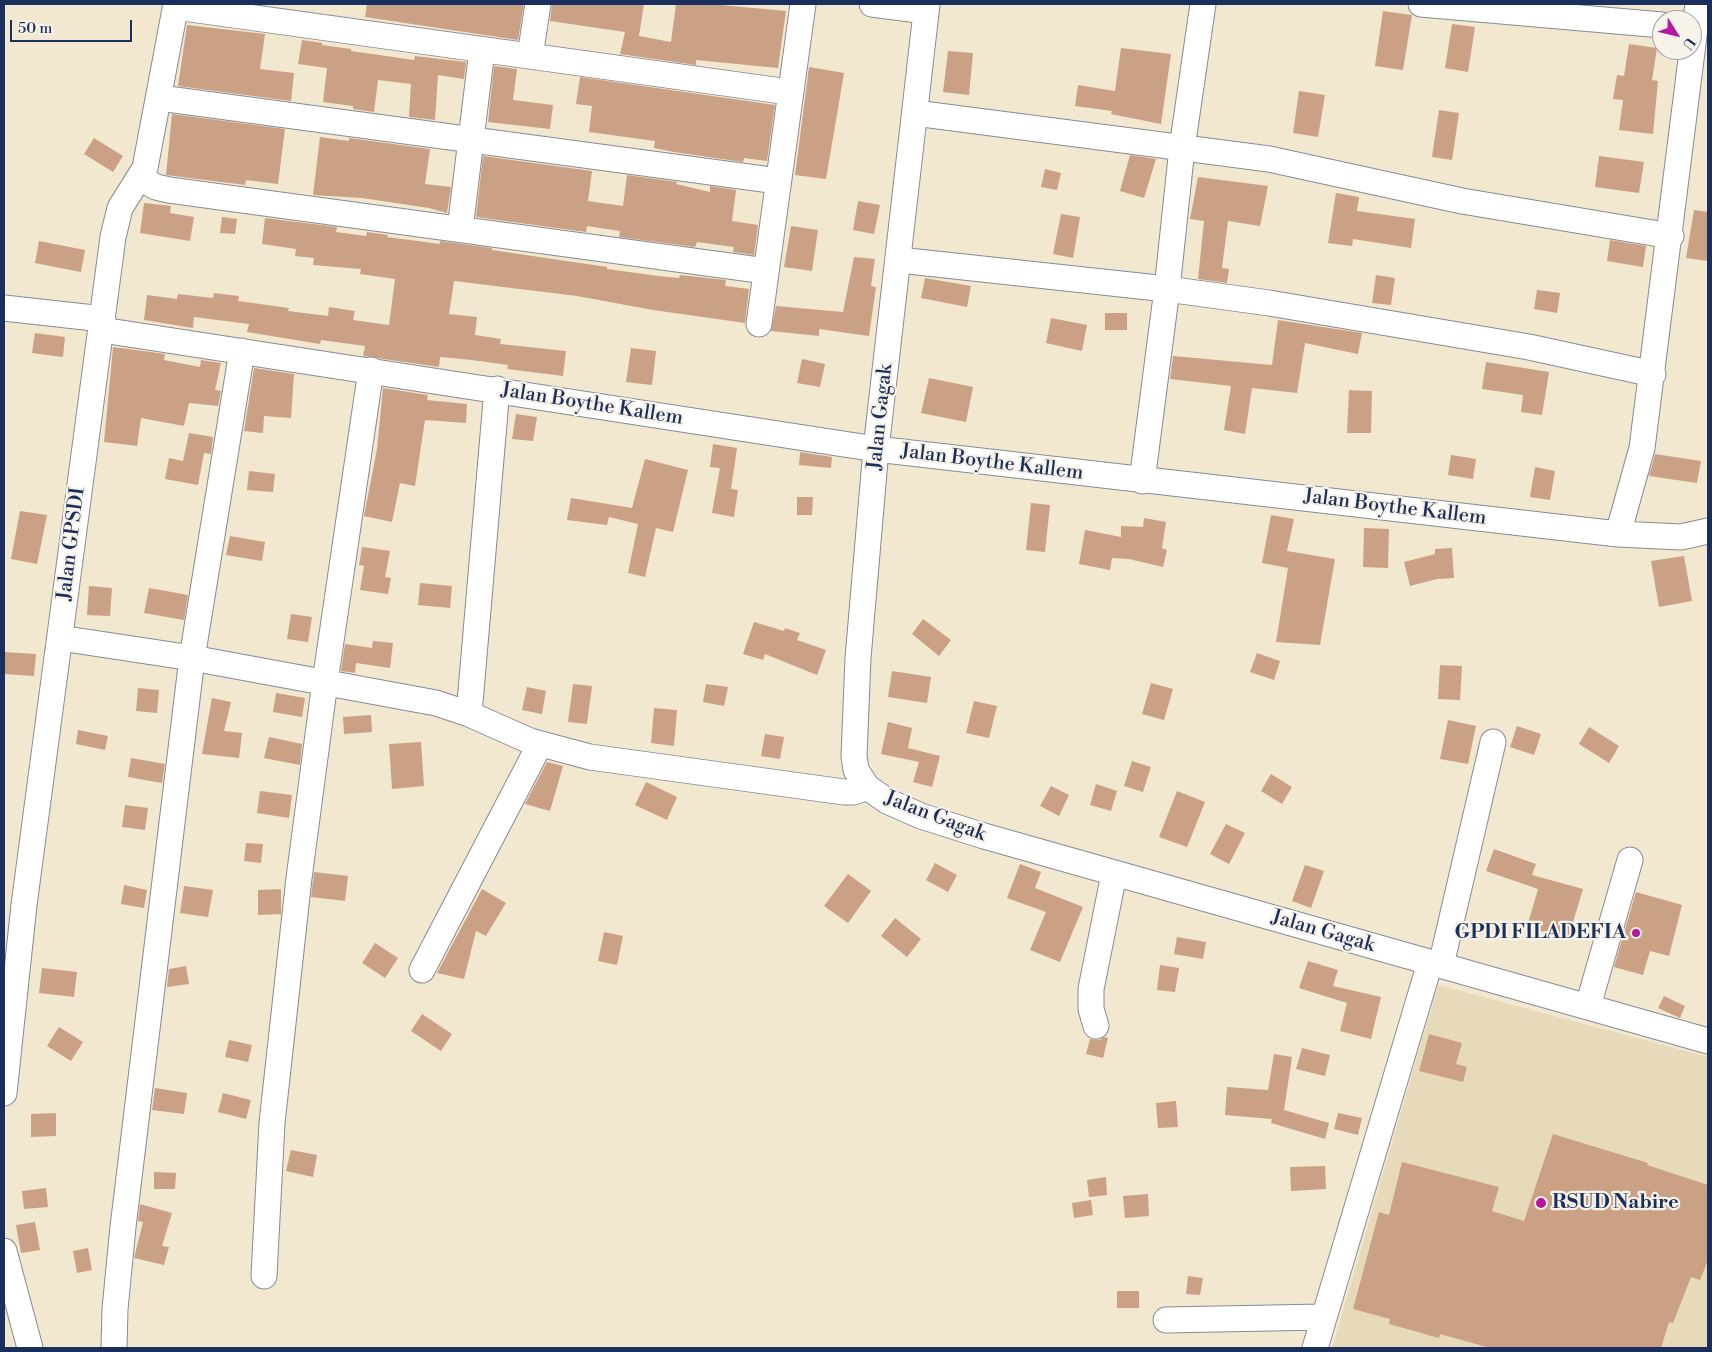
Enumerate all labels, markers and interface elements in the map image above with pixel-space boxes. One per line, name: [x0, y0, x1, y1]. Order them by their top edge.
scale bar: [12, 10, 135, 42]
north arrow: [1652, 10, 1702, 60]
text: 50 m: [18, 19, 52, 38]
text: U: [1678, 34, 1699, 53]
street label: Jalan Gagak: [864, 363, 898, 471]
street label: Jalan Boythe Kallem: [499, 379, 685, 431]
street label: Jalan Boythe Kallem: [899, 440, 1085, 486]
street label: Jalan Boythe Kallem: [1302, 485, 1488, 531]
street label: Jalan GPSDI: [53, 486, 91, 602]
street label: Jalan Gagak: [881, 787, 989, 847]
street label: Jalan Gagak: [1269, 906, 1377, 958]
place label: GPDI FILADEFIA: [1455, 921, 1626, 945]
marker: GPDI FILADEFIA: [1630, 927, 1642, 939]
place label: RSUD Nabire: [1552, 1191, 1679, 1215]
marker: RSUD Nabire: [1534, 1196, 1548, 1210]

